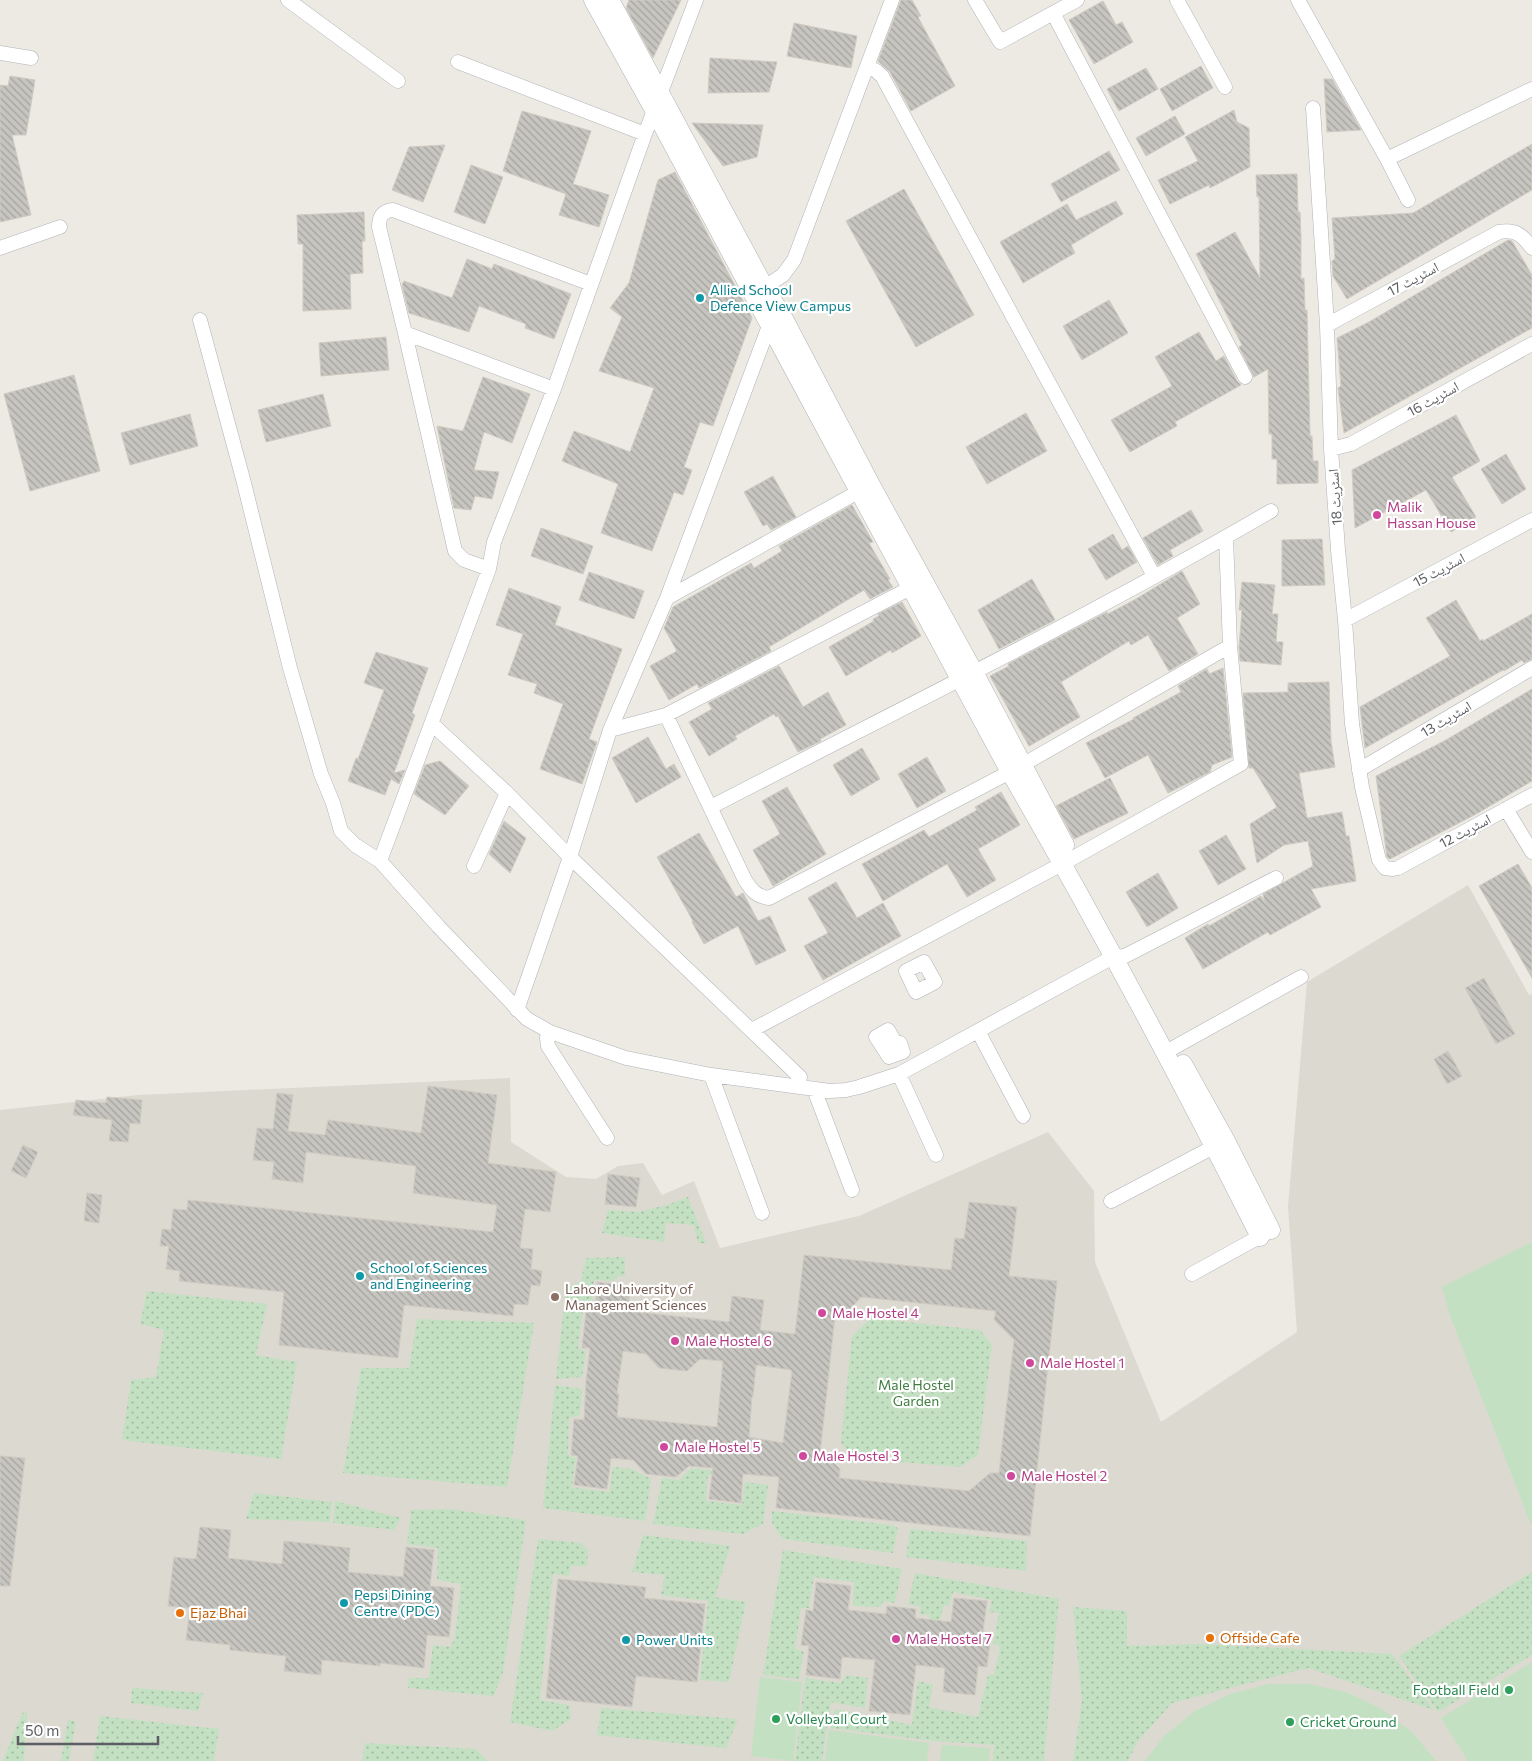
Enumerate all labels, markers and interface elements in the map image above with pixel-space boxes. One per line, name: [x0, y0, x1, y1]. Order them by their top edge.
street label: اسٹریٹ 17: [1384, 258, 1442, 300]
place label: Allied School Defence View Campus: [710, 281, 851, 314]
marker: Allied School Defence View Campus: [694, 292, 706, 304]
street label: اسٹریٹ 16: [1404, 377, 1462, 421]
street label: اسٹریٹ 18: [1324, 468, 1346, 526]
place label: Malik Hassan House: [1387, 498, 1476, 531]
marker: Malik Hassan House: [1371, 509, 1383, 521]
street label: اسٹریٹ 15: [1410, 549, 1468, 591]
street label: اسٹریٹ 13: [1417, 697, 1475, 741]
street label: اسٹریٹ 12: [1436, 810, 1494, 852]
place label: School of Sciences and Engineering: [370, 1259, 487, 1292]
marker: School of Sciences and Engineering: [354, 1270, 366, 1282]
place label: Lahore University of Management Sciences: [565, 1280, 707, 1313]
marker: Lahore University of Management Sciences: [549, 1291, 561, 1303]
place label: Male Hostel 4: [832, 1304, 920, 1321]
marker: Male Hostel 4: [816, 1307, 828, 1319]
place label: Male Hostel 6: [685, 1332, 772, 1349]
marker: Male Hostel 6: [669, 1335, 681, 1347]
place label: Male Hostel 1: [1040, 1354, 1125, 1371]
marker: Male Hostel 1: [1024, 1357, 1036, 1369]
park label: Male Hostel Garden: [878, 1376, 954, 1409]
place label: Male Hostel 5: [674, 1438, 761, 1455]
marker: Male Hostel 5: [658, 1441, 670, 1453]
place label: Male Hostel 3: [813, 1447, 900, 1464]
marker: Male Hostel 3: [797, 1450, 809, 1462]
place label: Male Hostel 2: [1021, 1467, 1108, 1484]
marker: Male Hostel 2: [1005, 1470, 1017, 1482]
place label: Pepsi Dining Centre (PDC): [354, 1586, 440, 1619]
marker: Pepsi Dining Centre (PDC): [338, 1597, 350, 1609]
place label: Ejaz Bhai: [190, 1604, 247, 1621]
marker: Ejaz Bhai: [174, 1607, 186, 1619]
place label: Offside Cafe: [1220, 1629, 1300, 1646]
place label: Male Hostel 7: [906, 1630, 992, 1647]
place label: Power Units: [636, 1631, 713, 1648]
marker: Offside Cafe: [1204, 1632, 1216, 1644]
marker: Male Hostel 7: [890, 1633, 902, 1645]
marker: Power Units: [620, 1634, 632, 1646]
place label: Football Field: [1413, 1681, 1499, 1698]
marker: Football Field: [1503, 1684, 1515, 1696]
place label: Volleyball Court: [786, 1710, 887, 1727]
marker: Volleyball Court: [770, 1713, 782, 1725]
place label: Cricket Ground: [1300, 1713, 1397, 1730]
scale bar: [18, 1714, 158, 1746]
marker: Cricket Ground: [1284, 1716, 1296, 1728]
text: 50 m: [25, 1721, 59, 1739]

